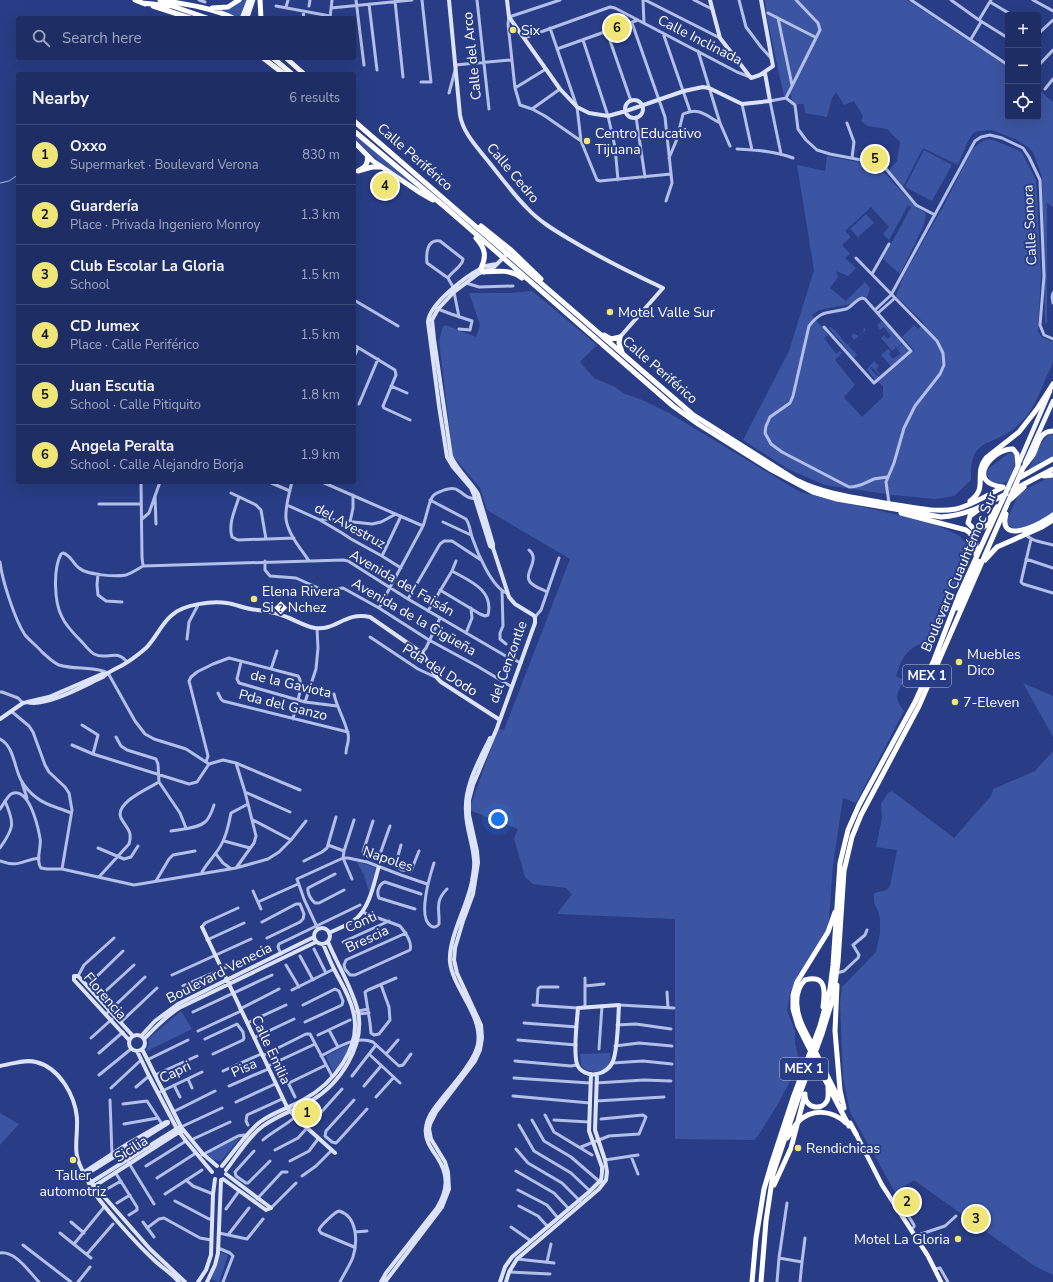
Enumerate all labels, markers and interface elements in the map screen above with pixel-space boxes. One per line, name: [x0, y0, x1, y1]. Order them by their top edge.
street label: Calle del Arco: [458, 11, 486, 101]
street label: Calle Inclinada: [655, 11, 745, 69]
map controls: [1005, 12, 1041, 120]
button: +: [1005, 12, 1041, 48]
pin: 6: [604, 13, 630, 43]
search box: [16, 16, 356, 60]
place label: Six: [521, 21, 541, 40]
marker: Six: [508, 25, 518, 35]
icon: search: [30, 27, 52, 49]
text: Search here: [62, 28, 142, 48]
button: −: [1005, 48, 1041, 84]
button: locate: [1005, 84, 1041, 120]
text: Nearby: [32, 87, 89, 110]
text: 6 results: [289, 89, 340, 107]
street label: Calle Periférico: [373, 119, 457, 195]
place label: Centro Educativo Tijuana: [595, 124, 702, 159]
text: Oxxo: [70, 136, 107, 156]
marker: Centro Educativo Tijuana: [582, 136, 592, 146]
street label: Calle Cedro: [482, 139, 544, 207]
pin: 5: [862, 144, 888, 174]
text: 1: [41, 146, 49, 164]
text: 830 m: [302, 146, 340, 164]
text: Supermarket · Boulevard Verona: [70, 156, 259, 174]
pin: 4: [372, 171, 398, 201]
street label: Calle Sonora: [1018, 184, 1042, 266]
text: Guardería: [70, 196, 139, 216]
text: 2: [41, 206, 49, 224]
text: 1.3 km: [300, 206, 340, 224]
text: Place · Privada Ingeniero Monroy: [70, 216, 260, 234]
text: Club Escolar La Gloria: [70, 256, 224, 276]
text: 3: [41, 266, 49, 284]
text: 1.5 km: [300, 266, 340, 284]
text: School: [70, 276, 110, 294]
place label: Motel Valle Sur: [618, 303, 715, 322]
marker: Motel Valle Sur: [605, 307, 615, 317]
text: CD Jumex: [70, 316, 139, 336]
text: 4: [41, 326, 49, 344]
text: 1.5 km: [300, 326, 340, 344]
street label: Calle Periférico: [618, 332, 702, 408]
text: Place · Calle Periférico: [70, 336, 199, 354]
text: Juan Escutia: [70, 376, 155, 396]
text: 5: [41, 386, 49, 404]
text: 1.8 km: [300, 386, 340, 404]
text: School · Calle Pitiquito: [70, 396, 201, 414]
text: Angela Peralta: [70, 436, 174, 456]
text: 6: [41, 446, 49, 464]
text: 1.9 km: [300, 446, 340, 464]
text: School · Calle Alejandro Borja: [70, 456, 244, 474]
street label: Boulevard Cuauhtémoc Sur: [917, 489, 1001, 655]
street label: del Avestruz: [311, 499, 389, 554]
street label: Avenida del Faisán: [346, 545, 458, 621]
street label: Avenida de la Cigüeña: [348, 574, 480, 660]
place label: Elena Rivera Si�Nchez: [262, 582, 340, 617]
marker: Elena Rivera Si�Nchez: [249, 594, 259, 604]
street label: del Cenzontle: [484, 618, 532, 706]
street label: Pda del Dodo: [399, 639, 481, 701]
place label: Muebles Dico: [967, 645, 1021, 680]
marker: Muebles Dico: [954, 657, 964, 667]
street label: de la Gaviota: [249, 665, 333, 703]
road number: MEX 1: [903, 665, 951, 687]
street label: Pda del Ganzo: [237, 685, 330, 725]
place label: 7-Eleven: [963, 693, 1019, 712]
marker: 7-Eleven: [950, 697, 960, 707]
your location: [488, 809, 508, 829]
street label: Napoles: [360, 842, 416, 877]
street label: Conti: [342, 907, 380, 937]
street label: Brescia: [342, 921, 392, 957]
street label: Boulevard Venecia: [163, 938, 275, 1008]
street label: Florencia: [79, 968, 131, 1024]
street label: Calle Emilia: [247, 1012, 295, 1088]
street label: Pisa: [228, 1054, 260, 1082]
street label: Capri: [156, 1056, 194, 1088]
road number: MEX 1: [780, 1058, 828, 1080]
pin: 1: [294, 1098, 320, 1128]
street label: Sicilia: [111, 1131, 151, 1167]
place label: Rendichicas: [806, 1139, 881, 1158]
marker: Rendichicas: [793, 1143, 803, 1153]
marker: Taller automotriz: [68, 1155, 78, 1165]
place label: Taller automotriz: [39, 1166, 107, 1201]
pin: 2: [894, 1187, 920, 1217]
pin: 3: [963, 1204, 989, 1234]
place label: Motel La Gloria: [854, 1230, 950, 1249]
marker: Motel La Gloria: [953, 1234, 963, 1244]

